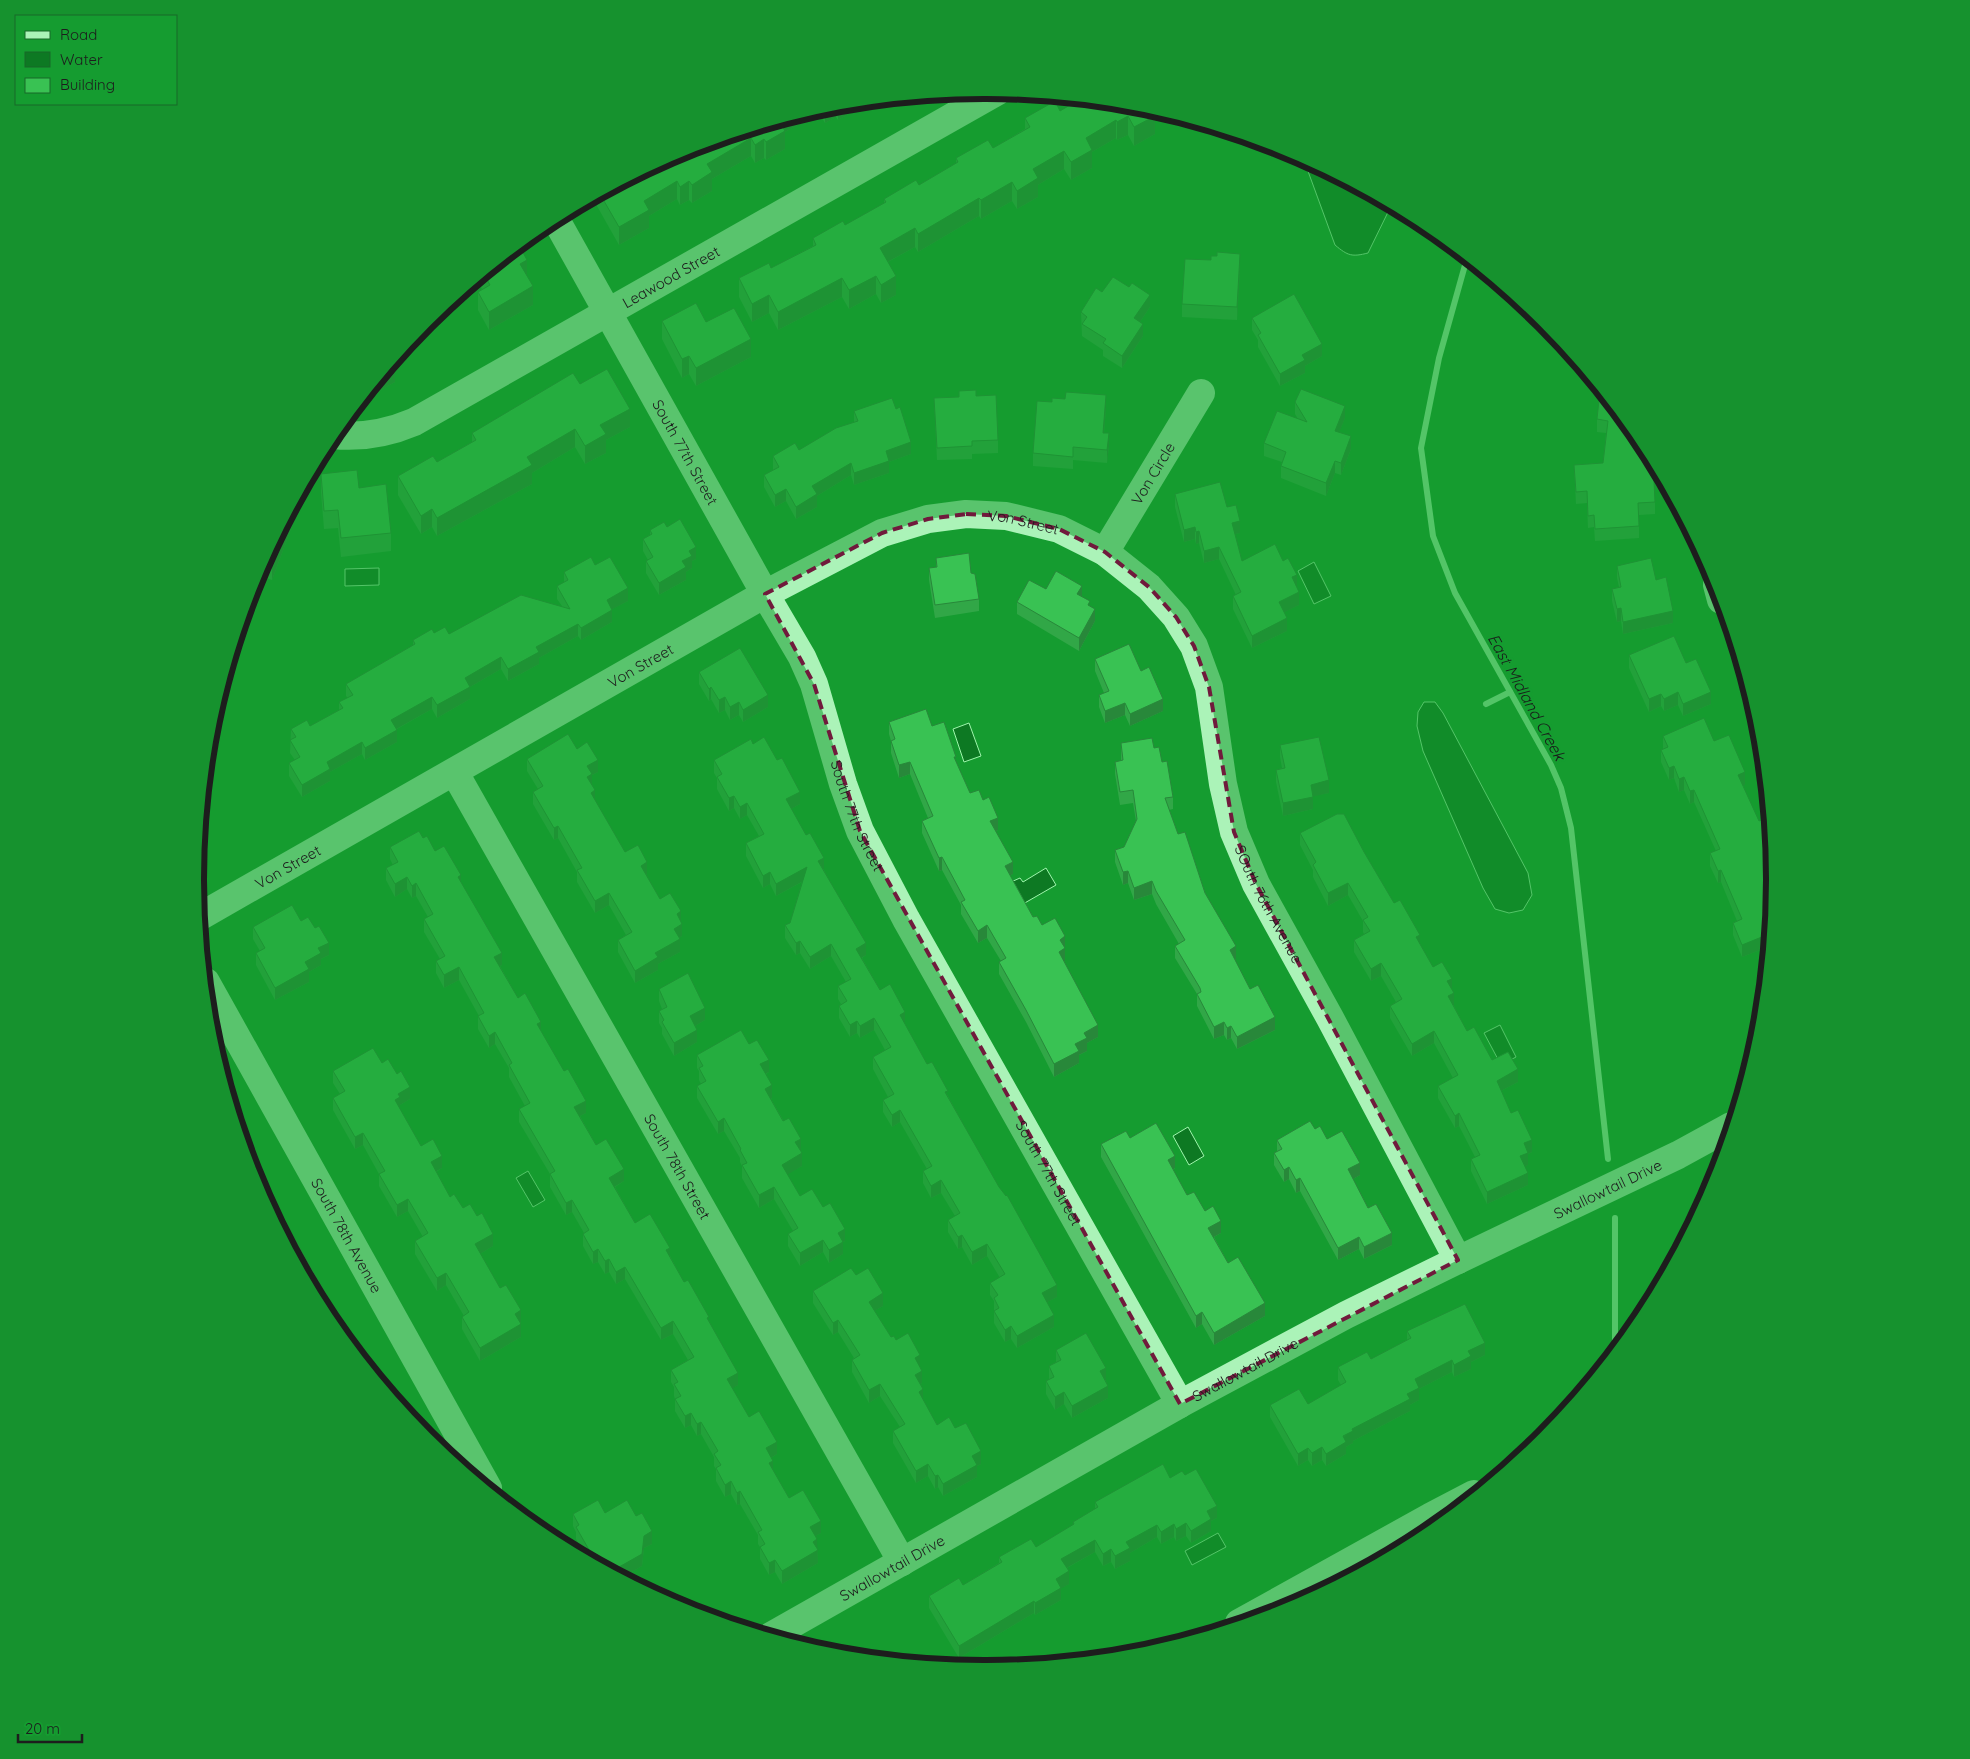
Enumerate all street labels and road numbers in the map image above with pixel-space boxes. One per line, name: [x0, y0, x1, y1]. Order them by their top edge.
street label: Leawood Street: [619, 241, 723, 312]
street label: South 77th Street: [649, 396, 723, 508]
street label: Von Circle: [1126, 439, 1179, 508]
street label: Von Street: [987, 506, 1061, 538]
street label: Von Street: [604, 639, 676, 691]
street label: South 77th Street: [827, 758, 889, 874]
street label: Von Street: [251, 840, 324, 893]
street label: SOuth 76th Avenue: [1231, 842, 1307, 967]
street label: South 78th Street: [640, 1110, 715, 1222]
street label: South 77th Street: [1012, 1117, 1087, 1229]
street label: Swallowtail Drive: [1550, 1155, 1665, 1223]
street label: South 78th Avenue: [308, 1174, 387, 1296]
street label: Swallowtail Drive: [1189, 1333, 1301, 1405]
street label: Swallowtail Drive: [836, 1530, 948, 1605]

